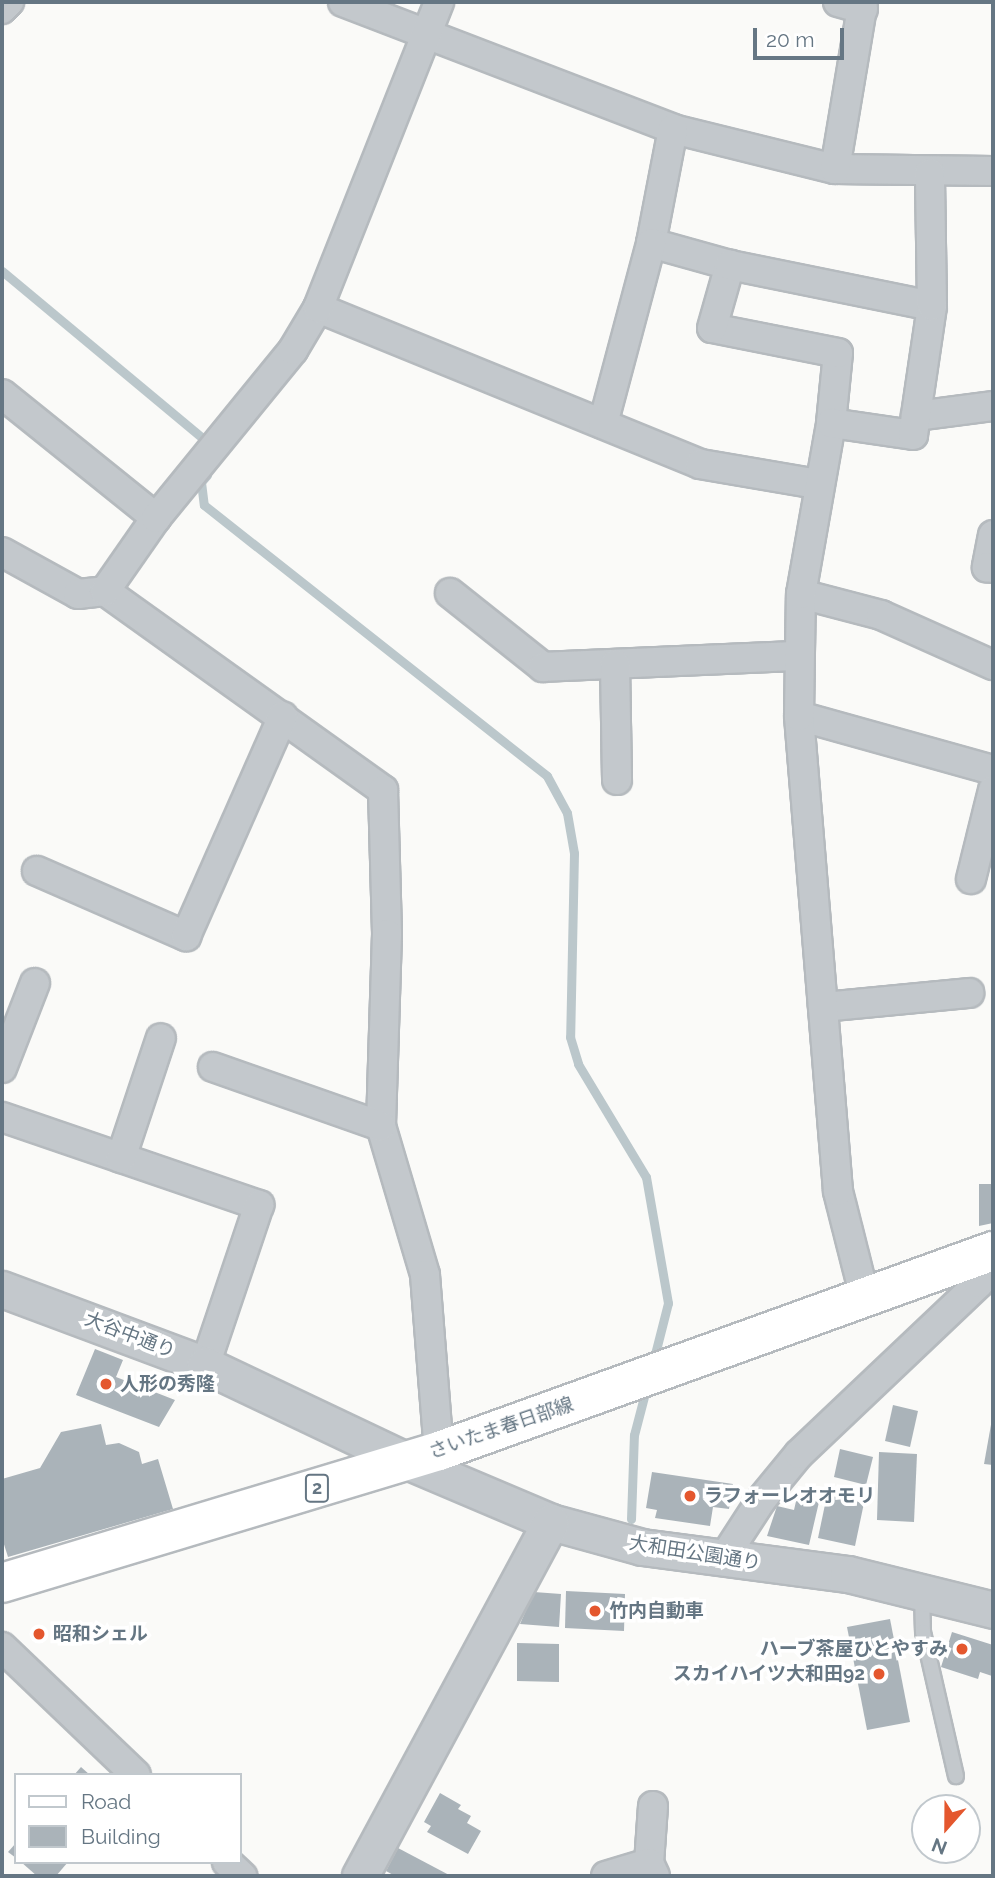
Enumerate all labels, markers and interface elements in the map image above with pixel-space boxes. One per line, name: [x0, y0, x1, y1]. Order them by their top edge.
scale bar: [757, 14, 848, 58]
text: 20 m: [766, 27, 814, 52]
street label: 大谷中通り: [82, 1307, 178, 1363]
place label: 人形の秀隆: [120, 1373, 215, 1395]
marker: 人形の秀隆: [98, 1376, 114, 1392]
street label: さいたま春日部線: [425, 1392, 577, 1464]
road number: 2: [305, 1474, 329, 1503]
place label: ラフォーレオオモリ: [704, 1485, 875, 1507]
marker: ラフォーレオオモリ: [682, 1488, 698, 1504]
street label: 大和田公園通り: [628, 1531, 762, 1575]
place label: 竹内自動車: [609, 1600, 704, 1622]
marker: 竹内自動車: [587, 1603, 603, 1619]
place label: 昭和シェル: [53, 1623, 148, 1645]
marker: 昭和シェル: [31, 1626, 47, 1642]
place label: ハーブ茶屋ひとやすみ: [758, 1638, 948, 1660]
marker: ハーブ茶屋ひとやすみ: [954, 1641, 970, 1657]
place label: スカイハイツ大和田92: [672, 1663, 865, 1685]
marker: スカイハイツ大和田92: [871, 1666, 887, 1682]
legend: [14, 1773, 242, 1864]
text: Road: [81, 1789, 131, 1814]
north arrow: [911, 1794, 981, 1864]
text: Building: [81, 1824, 161, 1849]
text: N: [928, 1834, 950, 1860]

